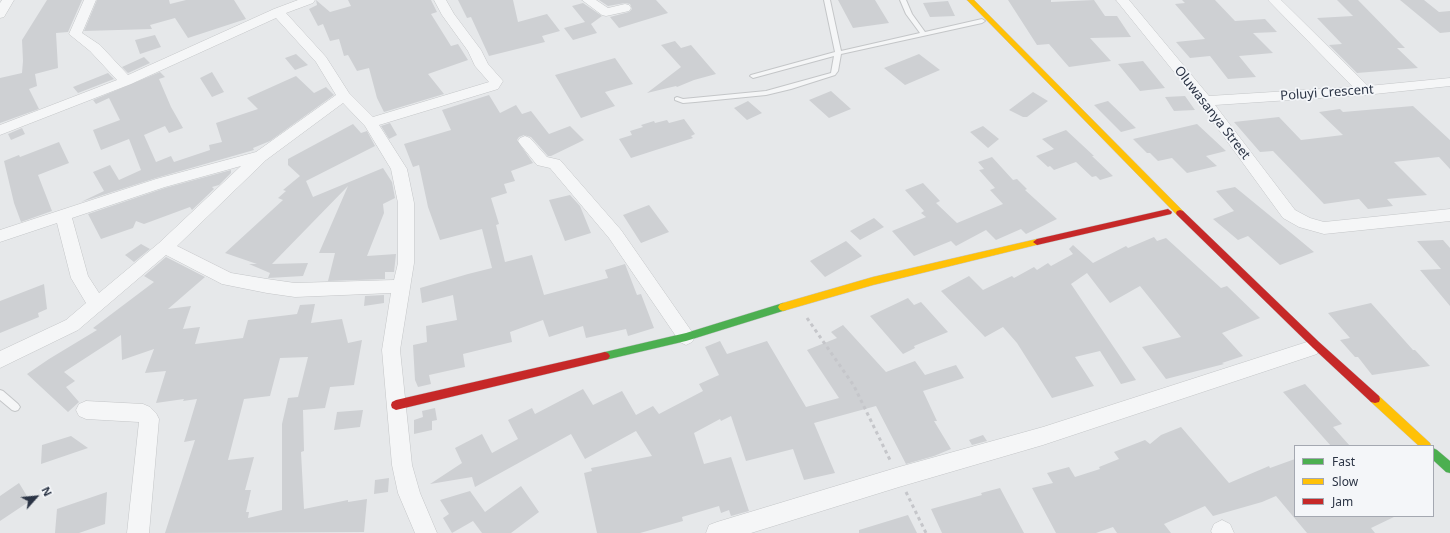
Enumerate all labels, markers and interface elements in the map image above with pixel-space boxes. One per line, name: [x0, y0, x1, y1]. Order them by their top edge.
street label: Oluwasanya Street: [1171, 63, 1253, 163]
street label: Poluyi Crescent: [1280, 82, 1374, 104]
legend: [1294, 445, 1434, 517]
text: Fast: [1332, 453, 1355, 470]
text: Slow: [1332, 473, 1358, 490]
north arrow: [16, 477, 56, 517]
text: N: [38, 484, 56, 499]
text: Jam: [1332, 493, 1353, 510]

